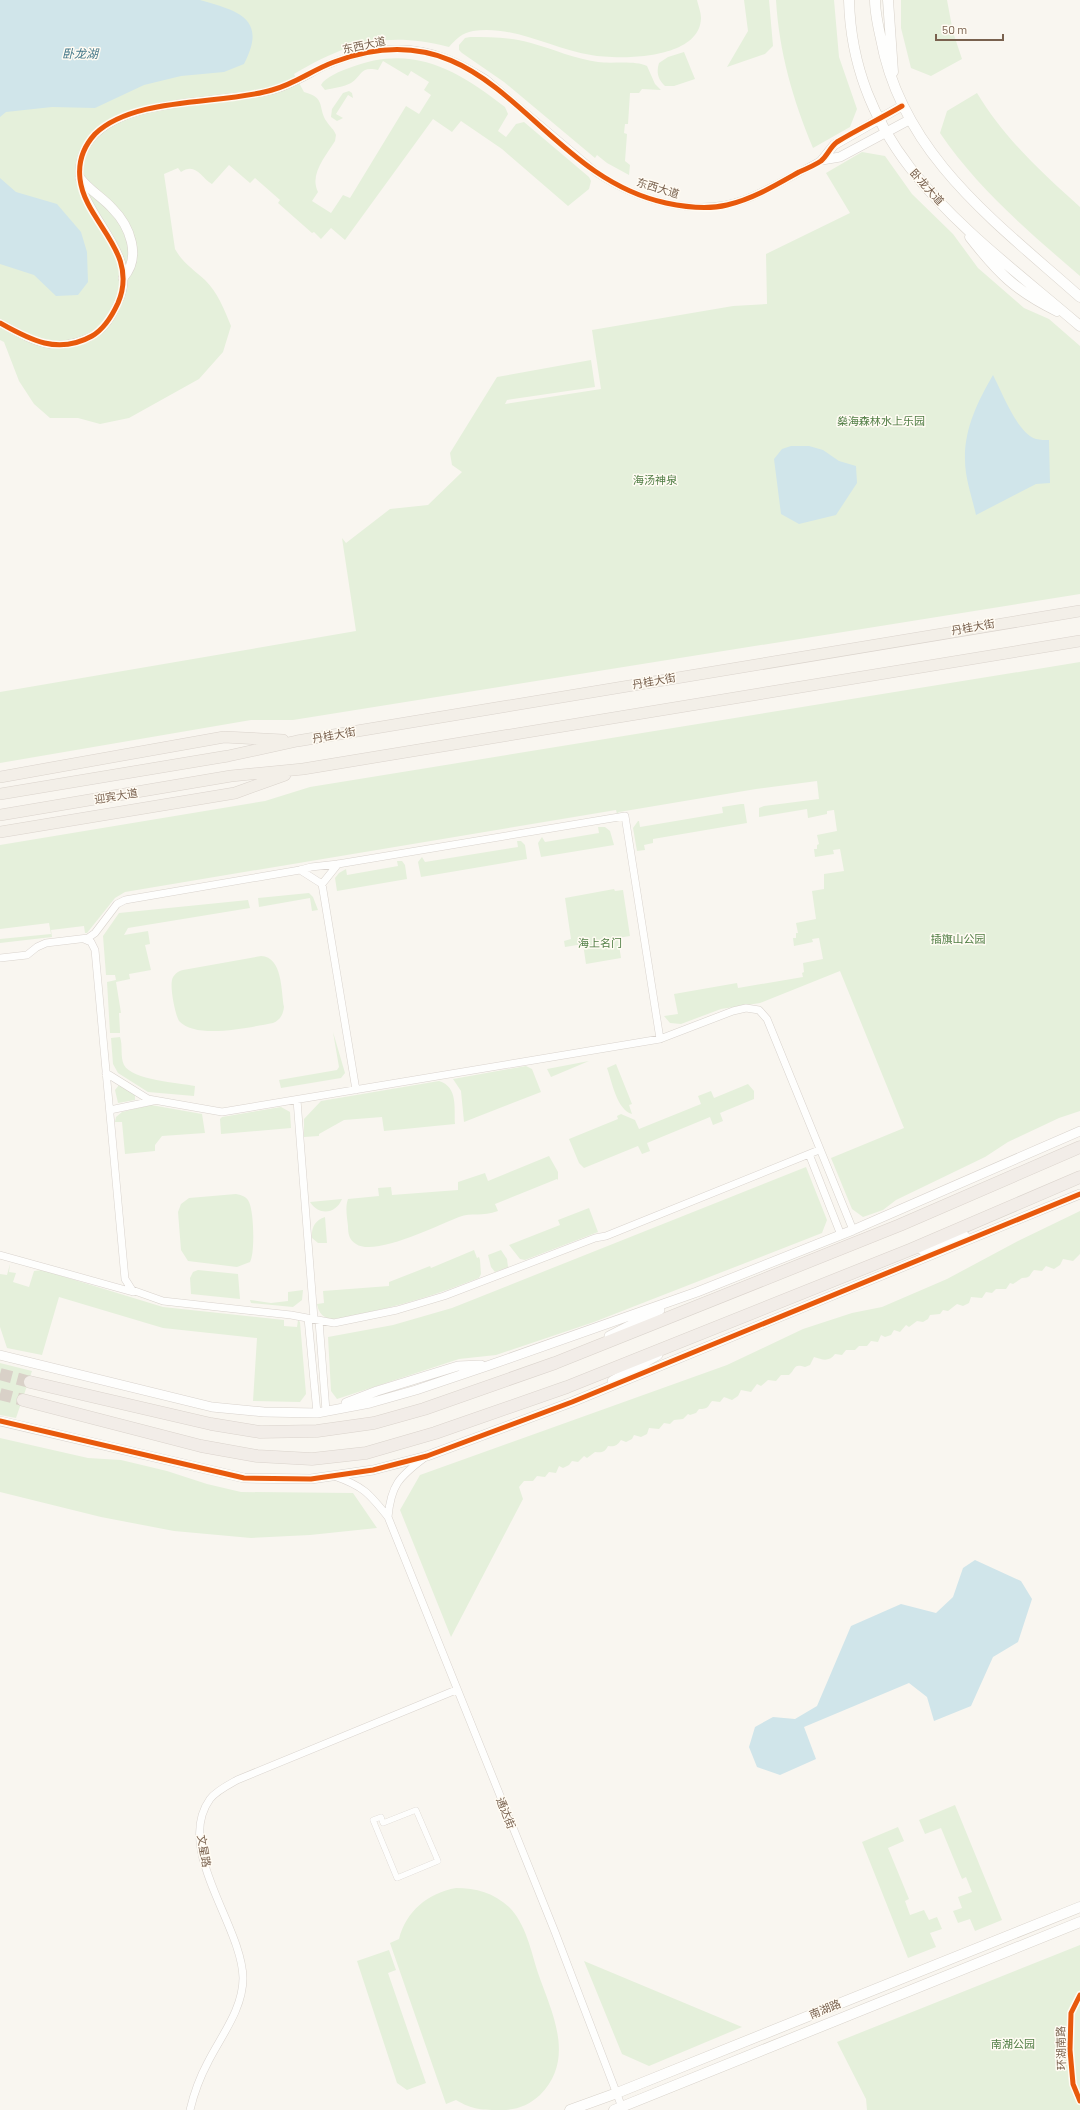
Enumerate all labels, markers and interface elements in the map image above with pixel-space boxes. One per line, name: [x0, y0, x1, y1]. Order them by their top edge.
scale bar: [936, 16, 1003, 42]
text: 50 m: [942, 22, 967, 36]
street label: 东西大道: [341, 34, 387, 55]
water label: 卧龙湖: [62, 46, 100, 60]
street label: 卧龙大道: [908, 166, 947, 207]
street label: 东西大道: [635, 175, 681, 200]
park label: 燊海森林水上乐园: [837, 414, 925, 427]
park label: 海汤神泉: [633, 473, 678, 486]
street label: 丹桂大街: [950, 616, 996, 637]
street label: 丹桂大街: [631, 670, 677, 691]
street label: 丹桂大街: [311, 724, 357, 745]
street label: 迎宾大道: [93, 786, 139, 805]
park label: 插旗山公园: [931, 932, 986, 945]
park label: 海上名门: [578, 936, 622, 949]
street label: 通达街: [494, 1795, 519, 1831]
street label: 文星路: [195, 1834, 214, 1868]
street label: 南湖路: [807, 1996, 843, 2021]
street label: 环湖南路: [1054, 2026, 1067, 2070]
park label: 南湖公园: [991, 2037, 1035, 2050]

